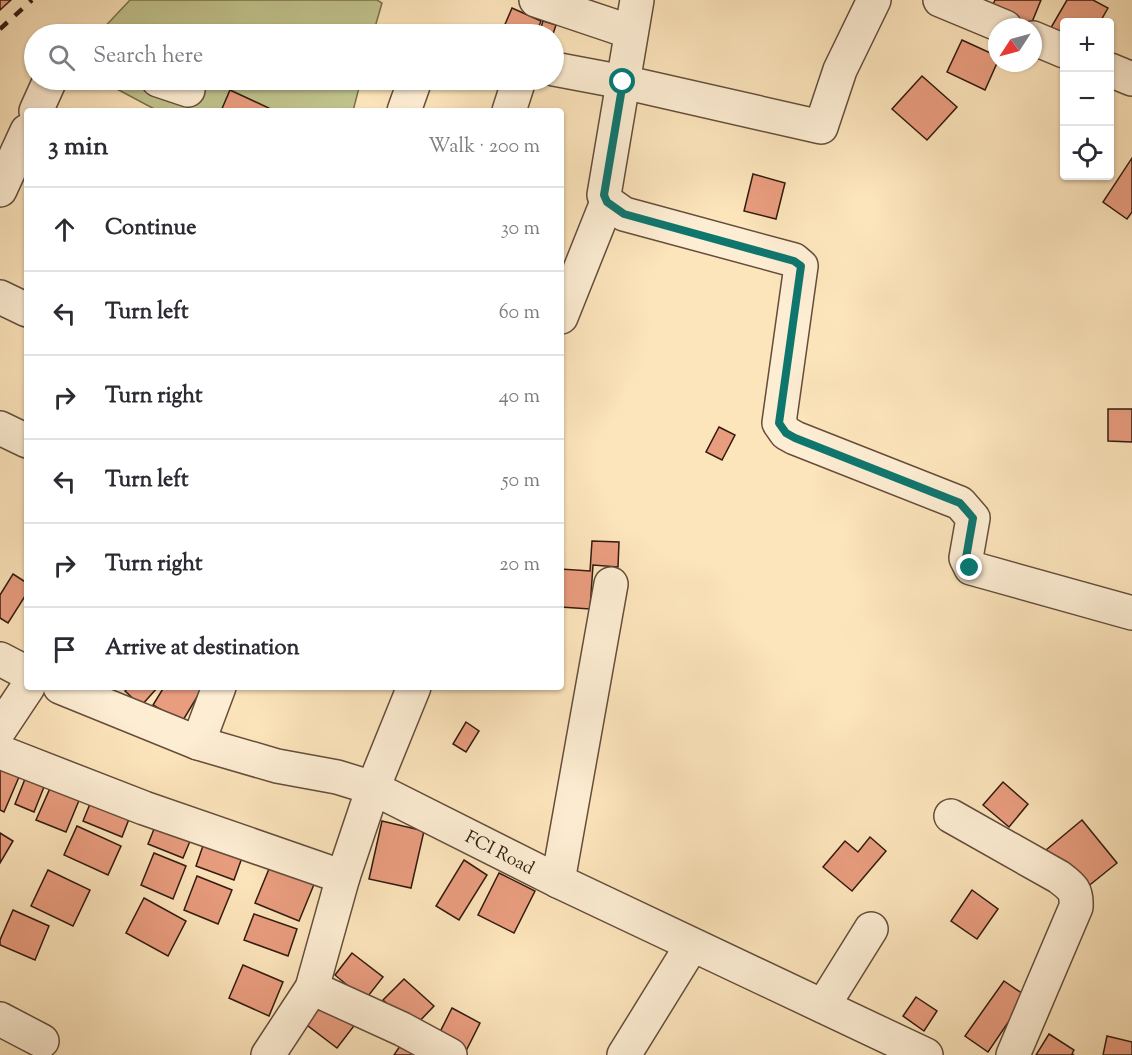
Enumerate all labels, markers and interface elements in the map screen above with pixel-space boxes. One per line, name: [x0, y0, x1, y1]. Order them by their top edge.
north arrow: [988, 18, 1042, 72]
map controls: [1060, 18, 1114, 180]
button: +: [1060, 18, 1114, 72]
search box: [24, 24, 564, 90]
icon: search: [45, 41, 78, 74]
text: Search here: [93, 41, 203, 73]
route start: [609, 68, 635, 94]
button: −: [1060, 72, 1114, 126]
button: locate: [1060, 126, 1114, 180]
text: 3 min: [48, 129, 108, 166]
text: Walk · 200 m: [428, 133, 540, 162]
icon: ahead: [48, 213, 81, 246]
text: Continue: [105, 213, 196, 245]
text: 30 m: [501, 215, 540, 244]
icon: left: [48, 297, 81, 330]
text: Turn left: [105, 297, 188, 329]
text: 60 m: [499, 299, 540, 328]
icon: right: [48, 381, 81, 414]
text: Turn right: [105, 381, 202, 413]
text: 40 m: [499, 383, 540, 412]
icon: left: [48, 465, 81, 498]
text: Turn left: [105, 465, 188, 497]
text: 50 m: [502, 467, 540, 496]
icon: right: [48, 549, 81, 582]
text: Turn right: [105, 549, 202, 581]
text: 20 m: [499, 551, 540, 580]
route end: [956, 554, 982, 580]
icon: arrive: [48, 633, 81, 666]
text: Arrive at destination: [105, 633, 300, 665]
street label: FCI Road: [460, 825, 538, 882]

